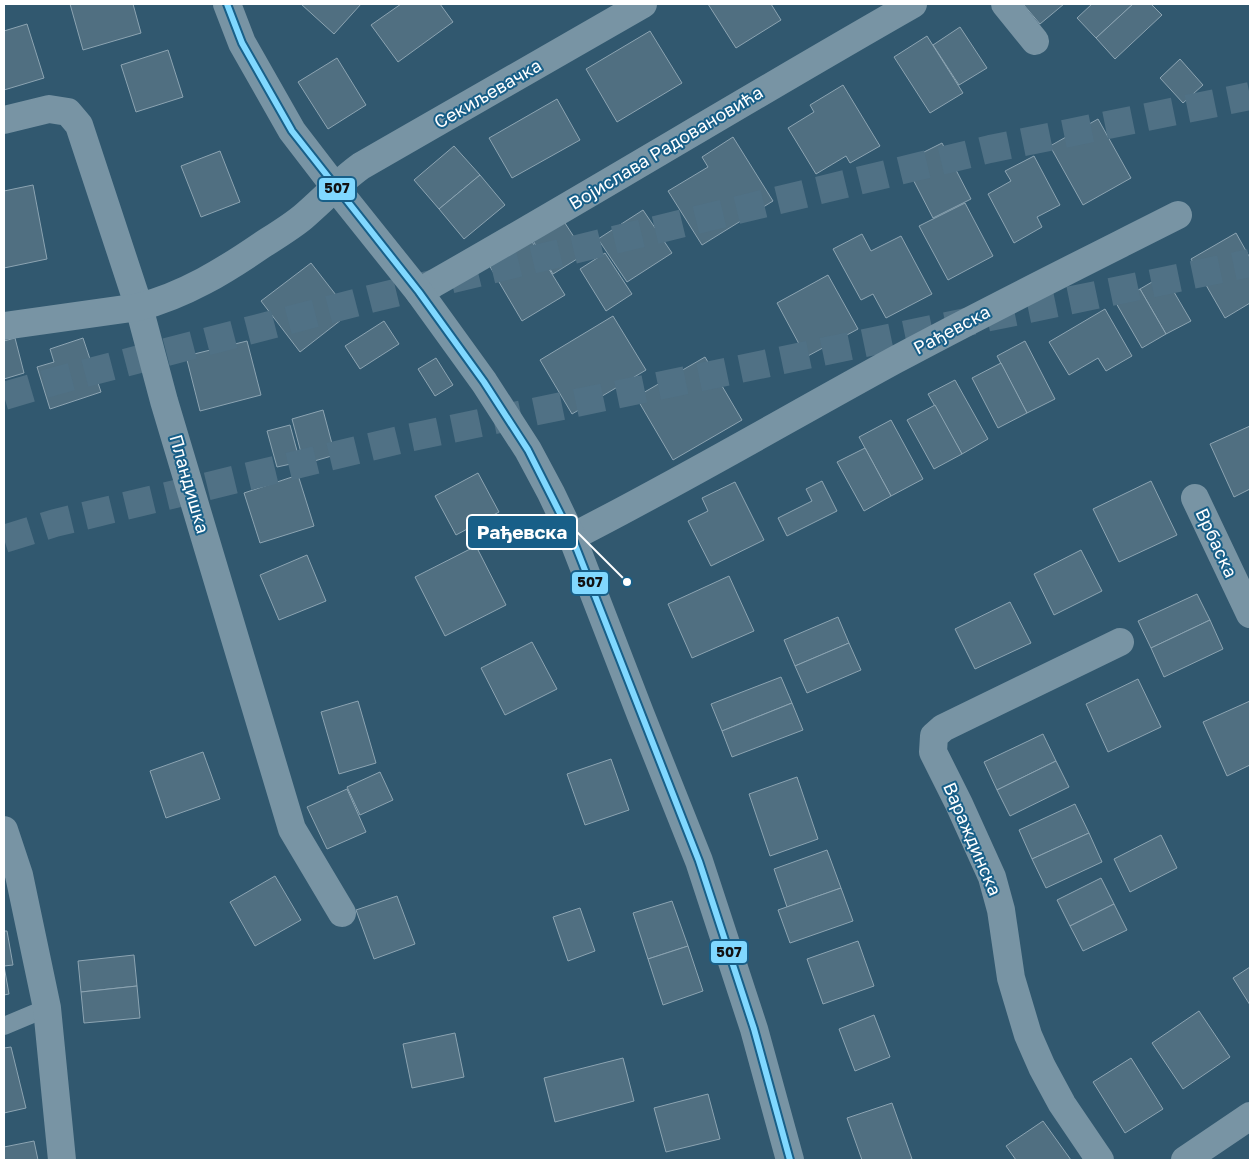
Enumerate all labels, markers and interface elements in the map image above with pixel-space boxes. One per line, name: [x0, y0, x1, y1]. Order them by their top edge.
street label: Секиљевачка: [430, 54, 545, 133]
street label: Војислава Радовановића: [565, 80, 766, 214]
line badge: 507: [318, 177, 356, 201]
text: 507: [324, 179, 350, 196]
street label: Рађевска: [909, 300, 994, 359]
street label: Пландишка: [165, 432, 215, 536]
street label: Врбаска: [1191, 504, 1243, 581]
callout: Рађевска: [467, 515, 577, 549]
text: Рађевска: [477, 520, 567, 543]
line badge: 507: [571, 571, 609, 595]
text: 507: [577, 573, 603, 590]
street label: Вараждинска: [939, 779, 1007, 899]
line badge: 507: [710, 940, 748, 964]
text: 507: [716, 943, 742, 960]

